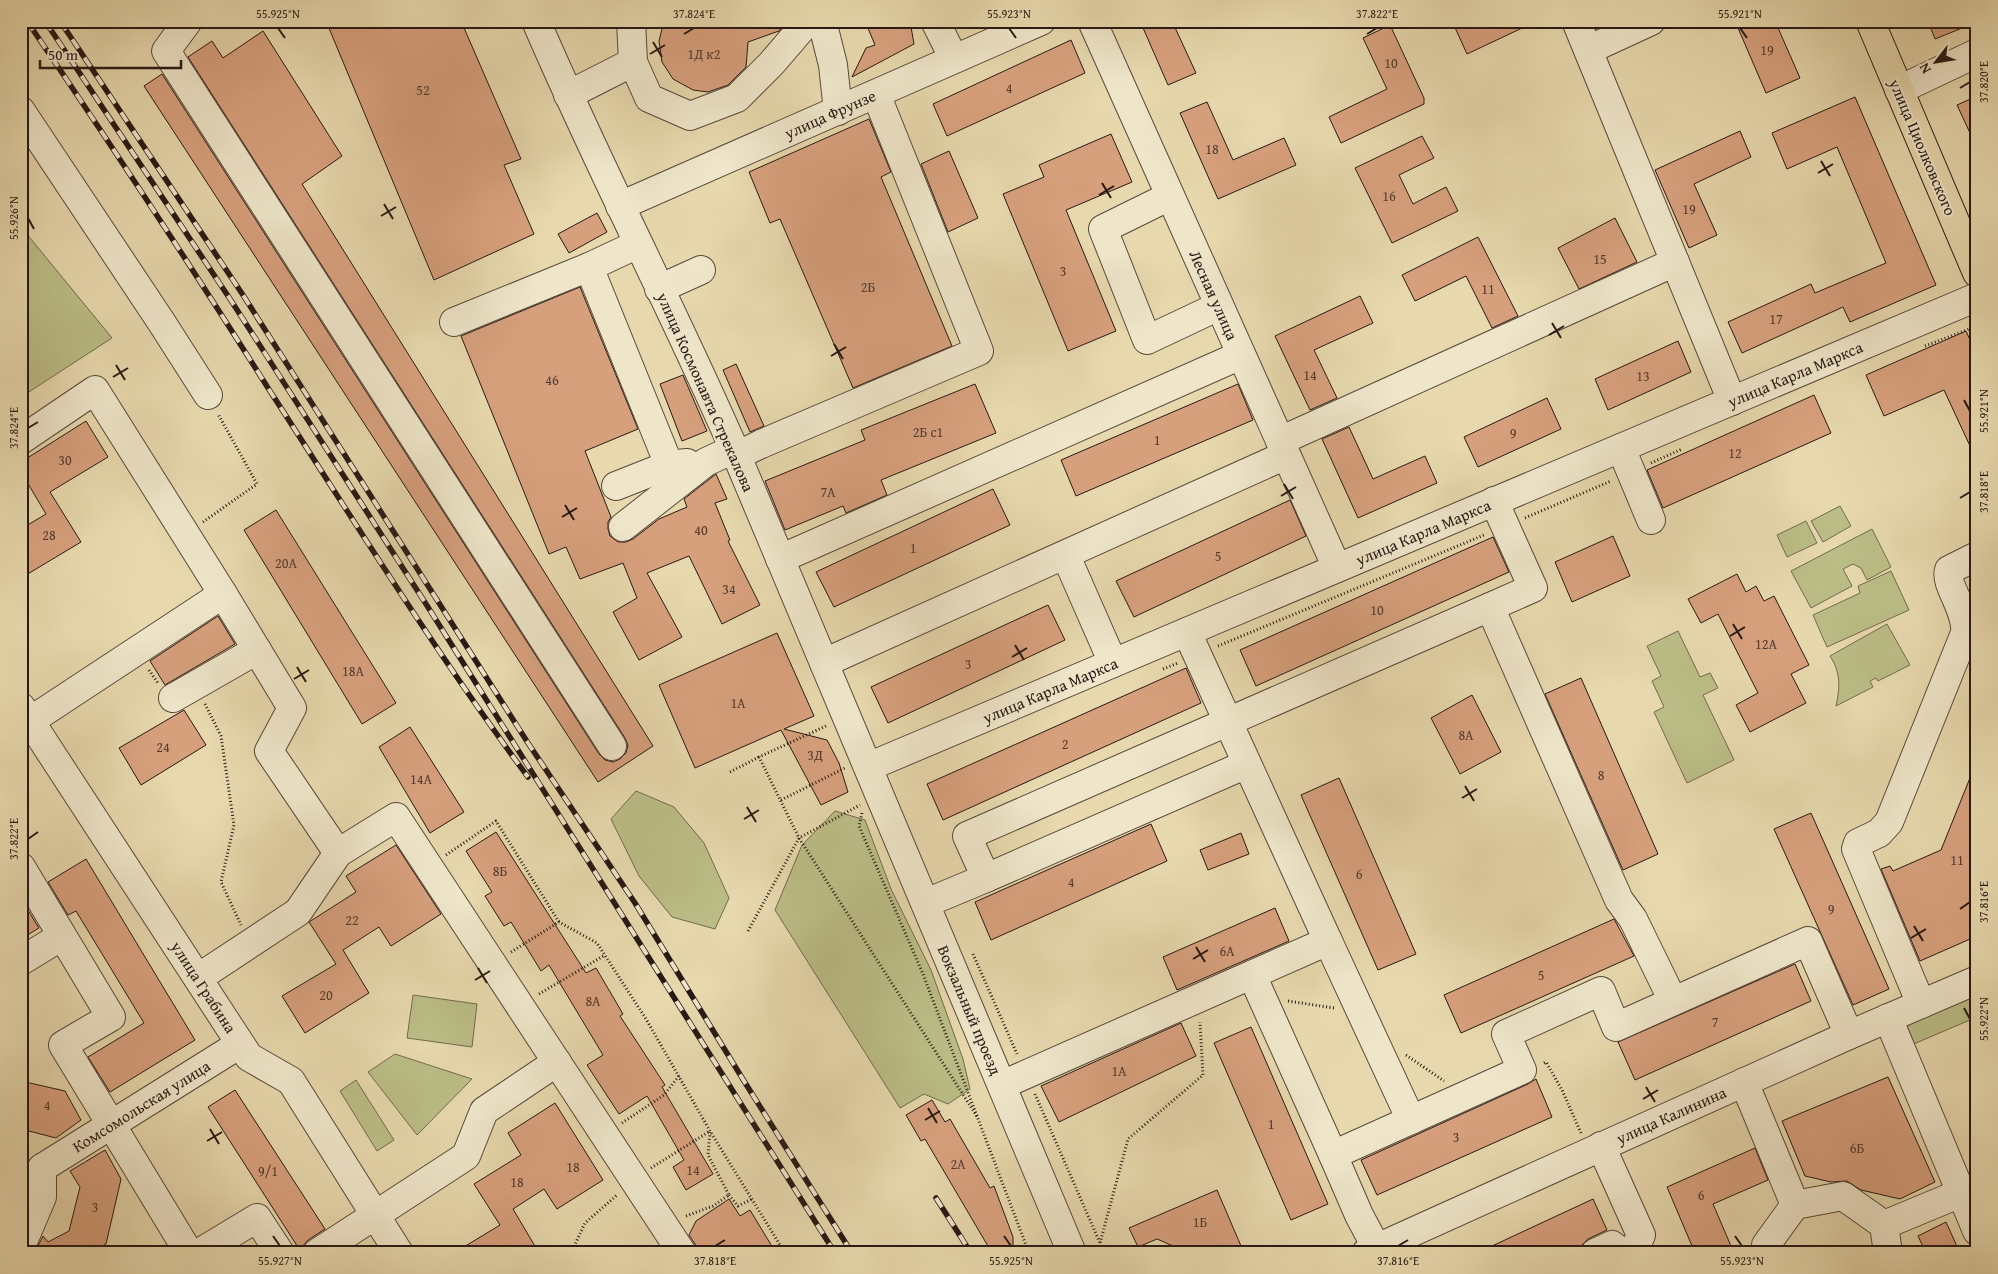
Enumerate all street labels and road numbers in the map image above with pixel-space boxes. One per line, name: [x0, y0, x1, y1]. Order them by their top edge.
street label: улица Циолковского: [1883, 74, 1963, 219]
street label: улица Фрунзе: [780, 83, 879, 145]
street label: Лесная улица: [1183, 246, 1245, 344]
street label: улица Космонавта Стрекалова: [651, 288, 761, 496]
street label: улица Карла Маркса: [1723, 335, 1867, 414]
street label: улица Карла Маркса: [1351, 493, 1495, 572]
street label: улица Карла Маркса: [978, 651, 1122, 730]
street label: улица Грабина: [165, 935, 243, 1038]
street label: Вокзальный проезд: [932, 941, 1008, 1079]
street label: Комсомольская улица: [67, 1054, 215, 1158]
street label: улица Калинина: [1611, 1080, 1730, 1150]

